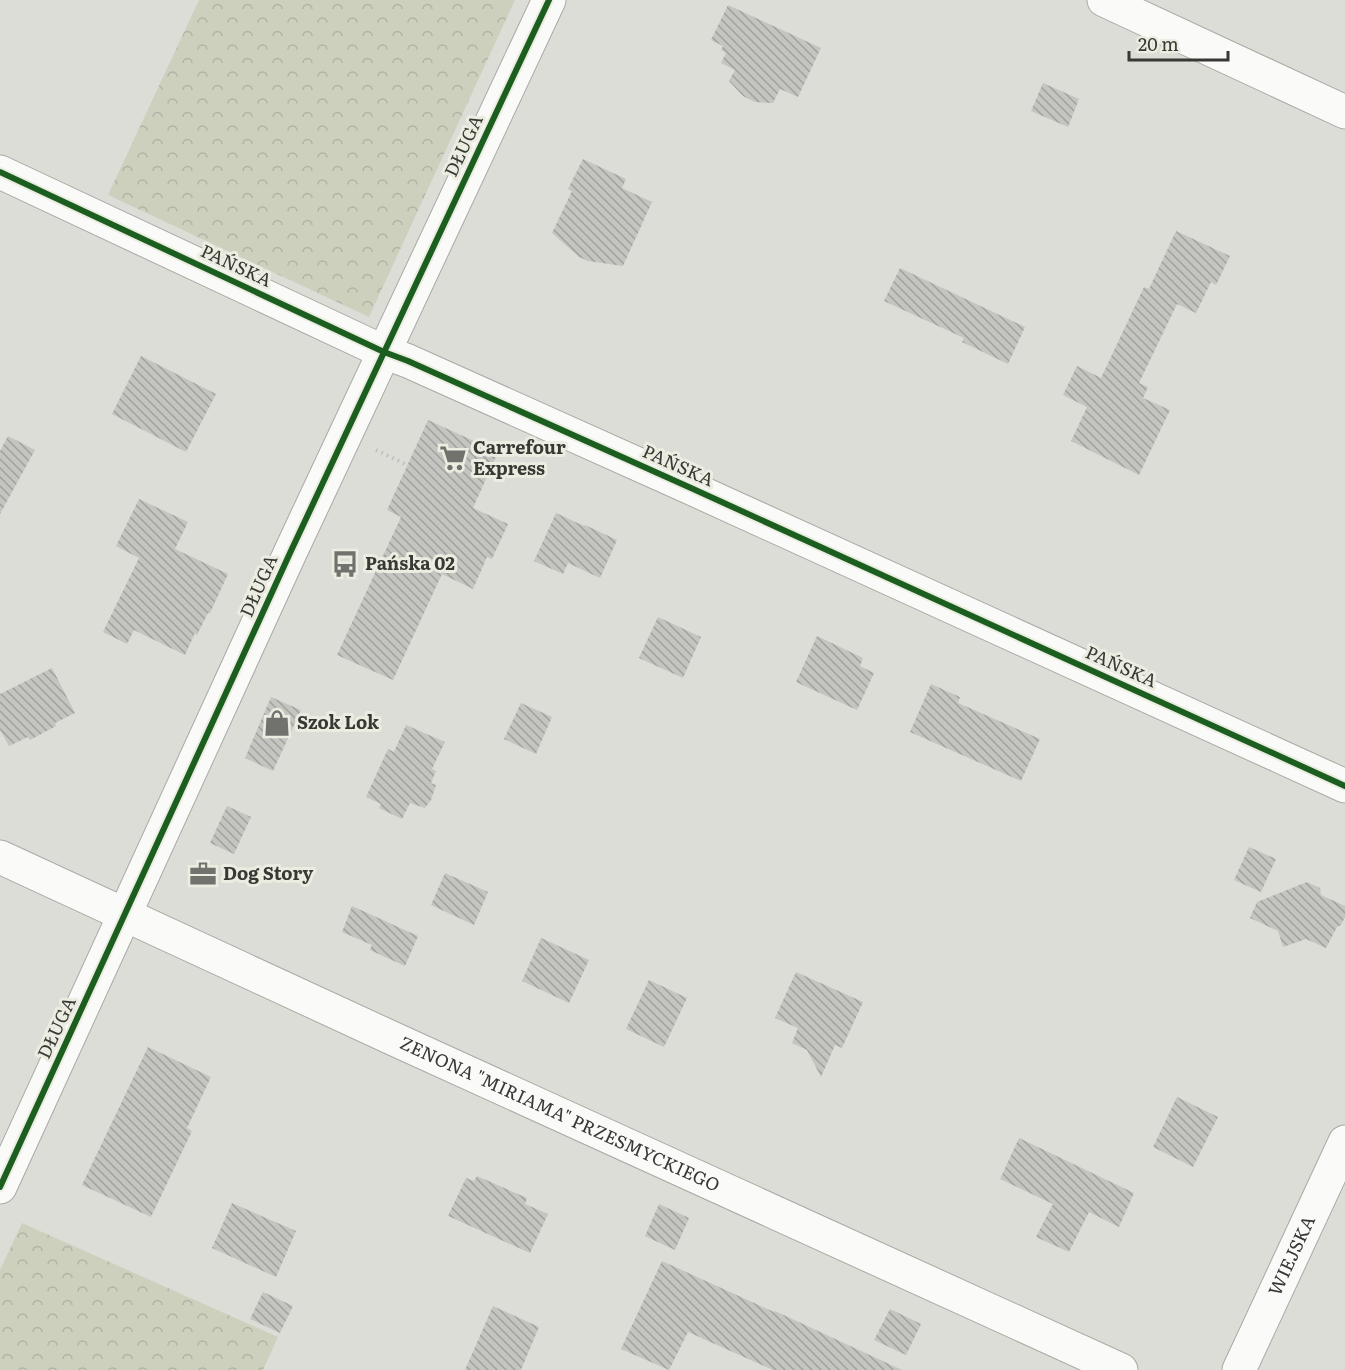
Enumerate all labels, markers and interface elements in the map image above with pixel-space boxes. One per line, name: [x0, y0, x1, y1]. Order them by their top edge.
scale bar: [1129, 24, 1228, 62]
text: 20 m: [1138, 30, 1179, 57]
street label: DŁUGA: [437, 110, 489, 181]
street label: PAŃSKA: [197, 236, 277, 293]
place label: Carrefour Express: [473, 433, 566, 481]
street label: PAŃSKA: [639, 437, 719, 492]
supermarket icon: Carrefour Express: [438, 443, 468, 473]
bus stop icon: Pańska 02: [330, 549, 360, 579]
place label: Pańska 02: [365, 549, 455, 576]
street label: DŁUGA: [232, 550, 283, 621]
street label: PAŃSKA: [1082, 638, 1162, 693]
shop icon: Szok Lok: [262, 708, 292, 738]
place label: Szok Lok: [297, 708, 380, 735]
office icon: Dog Story: [188, 859, 218, 889]
place label: Dog Story: [223, 859, 313, 886]
street label: DŁUGA: [30, 992, 82, 1063]
street label: ZENONA "MIRIAMA" PRZESMYCKIEGO: [396, 1028, 725, 1198]
street label: WIEJSKA: [1260, 1211, 1321, 1300]

